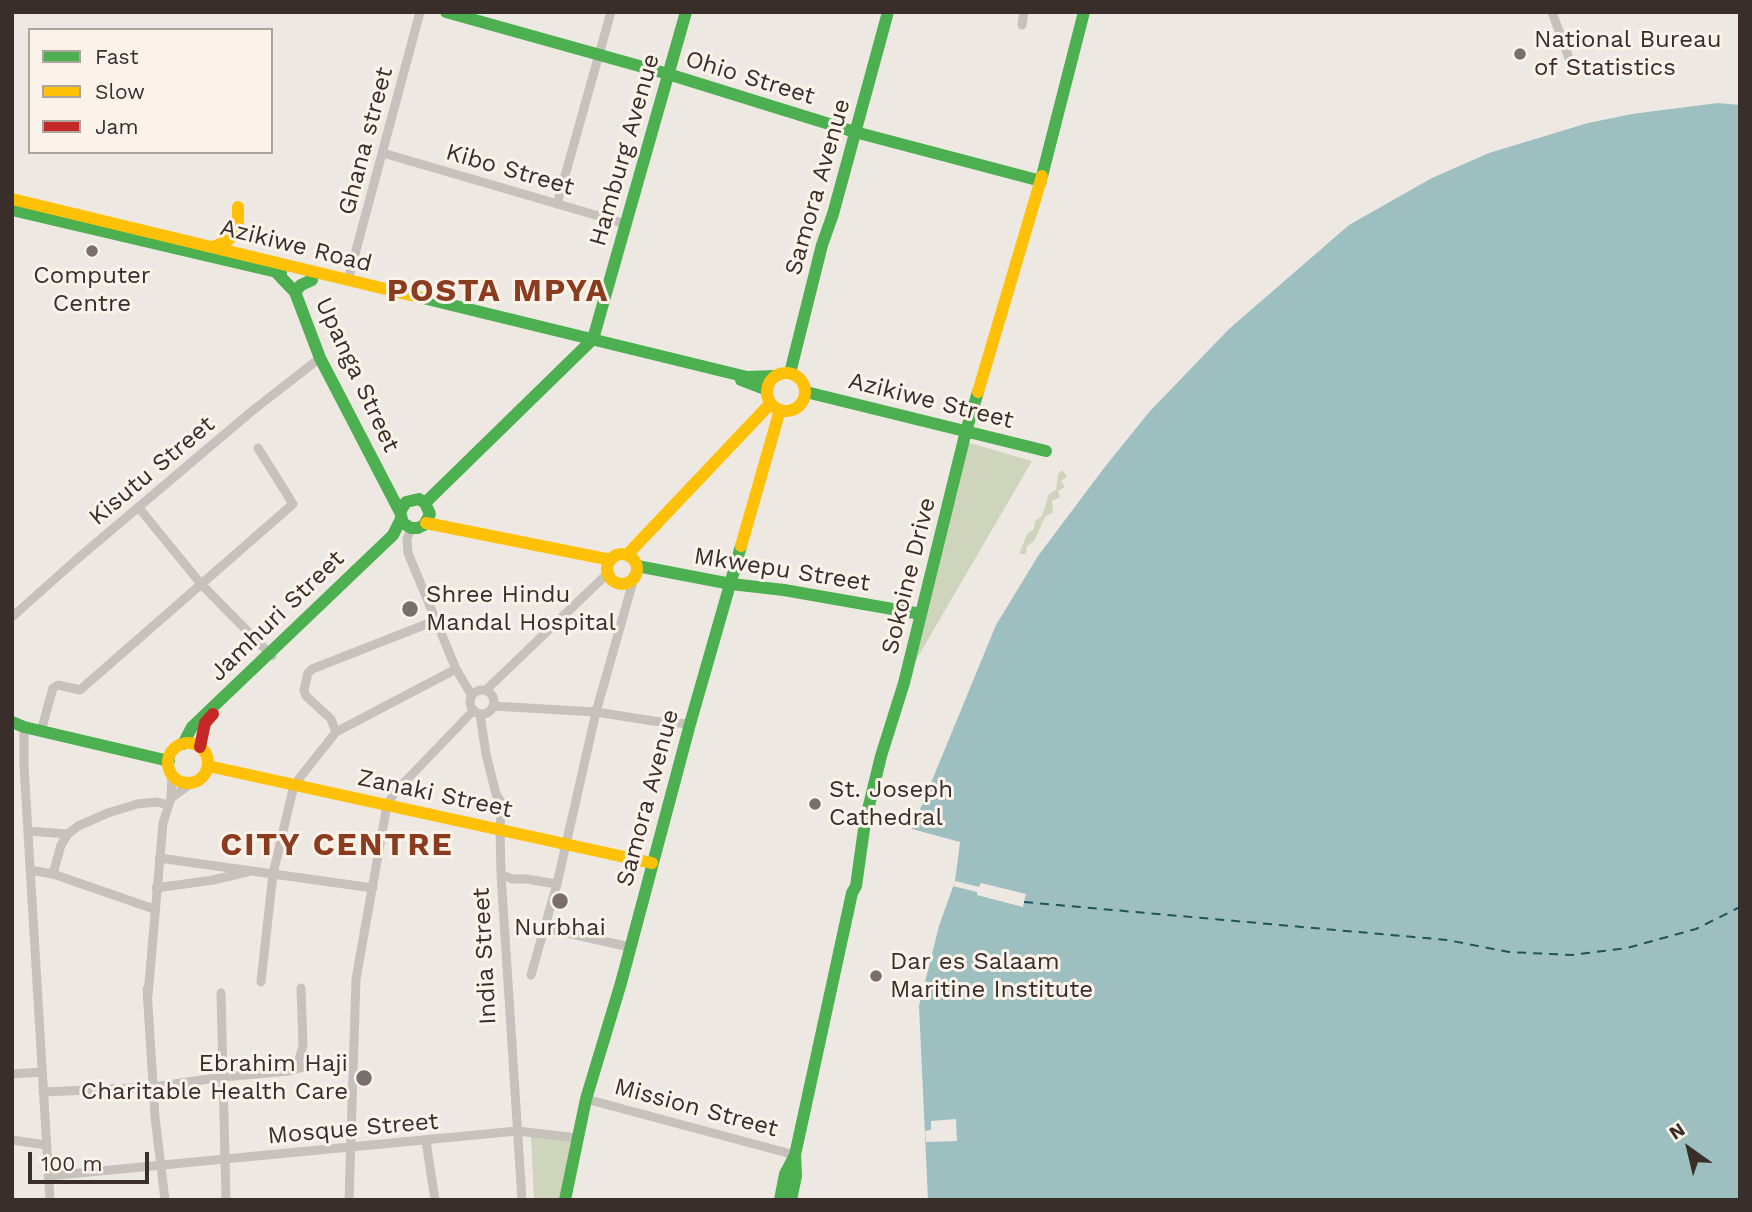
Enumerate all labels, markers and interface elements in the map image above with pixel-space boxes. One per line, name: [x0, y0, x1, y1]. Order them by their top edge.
place label: National Bureau of Statistics: [1534, 26, 1722, 82]
legend: [28, 28, 273, 154]
text: Fast: [95, 44, 139, 69]
street label: Ohio Street: [682, 45, 818, 111]
marker: National Bureau of Statistics: [1512, 46, 1528, 62]
street label: Hamburg Avenue: [584, 50, 666, 250]
street label: Ghana street: [332, 64, 400, 218]
text: Slow: [95, 79, 145, 104]
street label: Samora Avenue: [779, 96, 857, 278]
text: Jam: [95, 114, 138, 139]
street label: Kibo Street: [443, 138, 577, 202]
street label: Azikiwe Road: [217, 213, 375, 279]
marker: Computer Centre: [84, 243, 100, 259]
place label: Computer Centre: [33, 262, 151, 318]
district label: POSTA MPYA: [388, 273, 608, 311]
street label: Upanga Street: [309, 293, 405, 457]
street label: Azikiwe Street: [846, 367, 1016, 435]
street label: Kisutu Street: [83, 410, 221, 532]
street label: Sokoine Drive: [876, 495, 942, 657]
street label: Mkwepu Street: [692, 542, 872, 598]
street label: Jamhuri Street: [204, 545, 350, 687]
place label: Shree Hindu Mandal Hospital: [426, 581, 616, 637]
marker: Shree Hindu Mandal Hospital: [400, 599, 420, 619]
street label: Samora Avenue: [611, 706, 685, 890]
street label: Zanaki Street: [355, 764, 515, 824]
place label: St. Joseph Cathedral: [829, 776, 953, 832]
marker: St. Joseph Cathedral: [807, 796, 823, 812]
district label: CITY CENTRE: [222, 827, 452, 865]
street label: India Street: [467, 887, 503, 1025]
marker: Nurbhai: [550, 891, 570, 911]
place label: Nurbhai: [514, 914, 606, 942]
place label: Dar es Salaam Maritine Institute: [890, 948, 1093, 1004]
marker: Dar es Salaam Maritine Institute: [868, 968, 884, 984]
place label: Ebrahim Haji Charitable Health Care: [81, 1050, 348, 1106]
marker: Ebrahim Haji Charitable Health Care: [354, 1068, 374, 1088]
street label: Mission Street: [611, 1072, 781, 1144]
street label: Mosque Street: [266, 1107, 440, 1151]
north arrow: [1654, 1114, 1724, 1184]
text: N: [1665, 1118, 1689, 1145]
scale bar: [32, 1138, 152, 1182]
text: 100 m: [41, 1151, 103, 1176]

